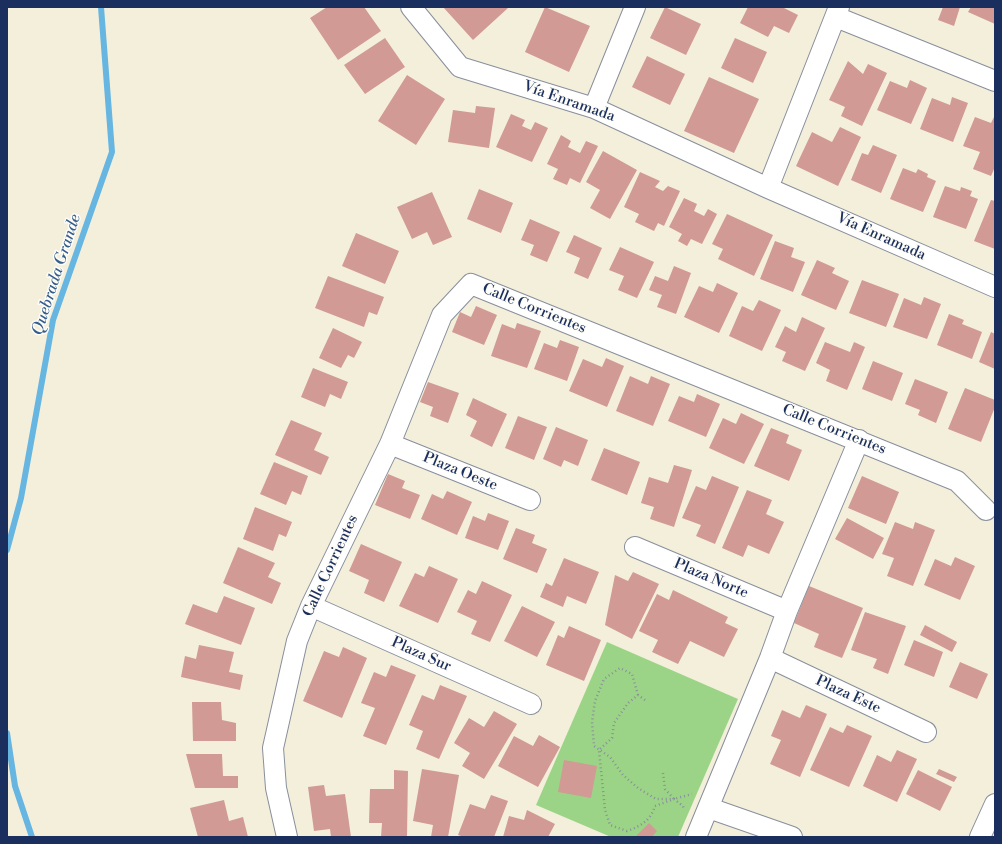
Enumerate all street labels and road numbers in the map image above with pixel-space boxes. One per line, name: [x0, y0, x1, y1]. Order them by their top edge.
street label: Vía Enramada: [521, 78, 617, 126]
street label: Vía Enramada: [834, 209, 928, 265]
street label: Calle Corrientes: [479, 280, 589, 338]
street label: Calle Corrientes: [779, 401, 889, 459]
street label: Plaza Oeste: [420, 449, 500, 495]
street label: Calle Corrientes: [299, 512, 363, 620]
street label: Plaza Norte: [671, 555, 751, 603]
street label: Plaza Sur: [388, 634, 454, 676]
street label: Plaza Este: [812, 672, 884, 718]

